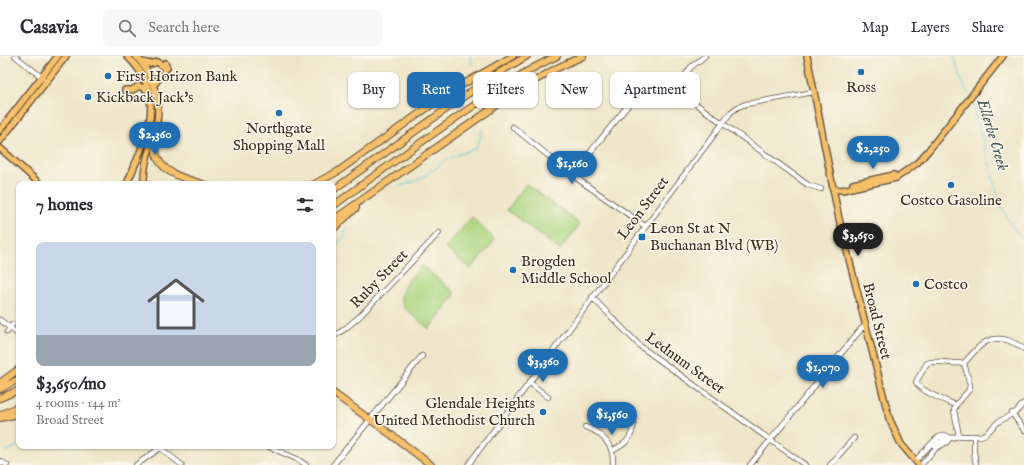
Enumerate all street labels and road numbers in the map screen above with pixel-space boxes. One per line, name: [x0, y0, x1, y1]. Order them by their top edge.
street label: Leon Street: [613, 173, 673, 243]
street label: Ruby Street: [346, 245, 412, 313]
street label: Broad Street: [858, 281, 896, 361]
street label: Lednum Street: [642, 328, 728, 398]

